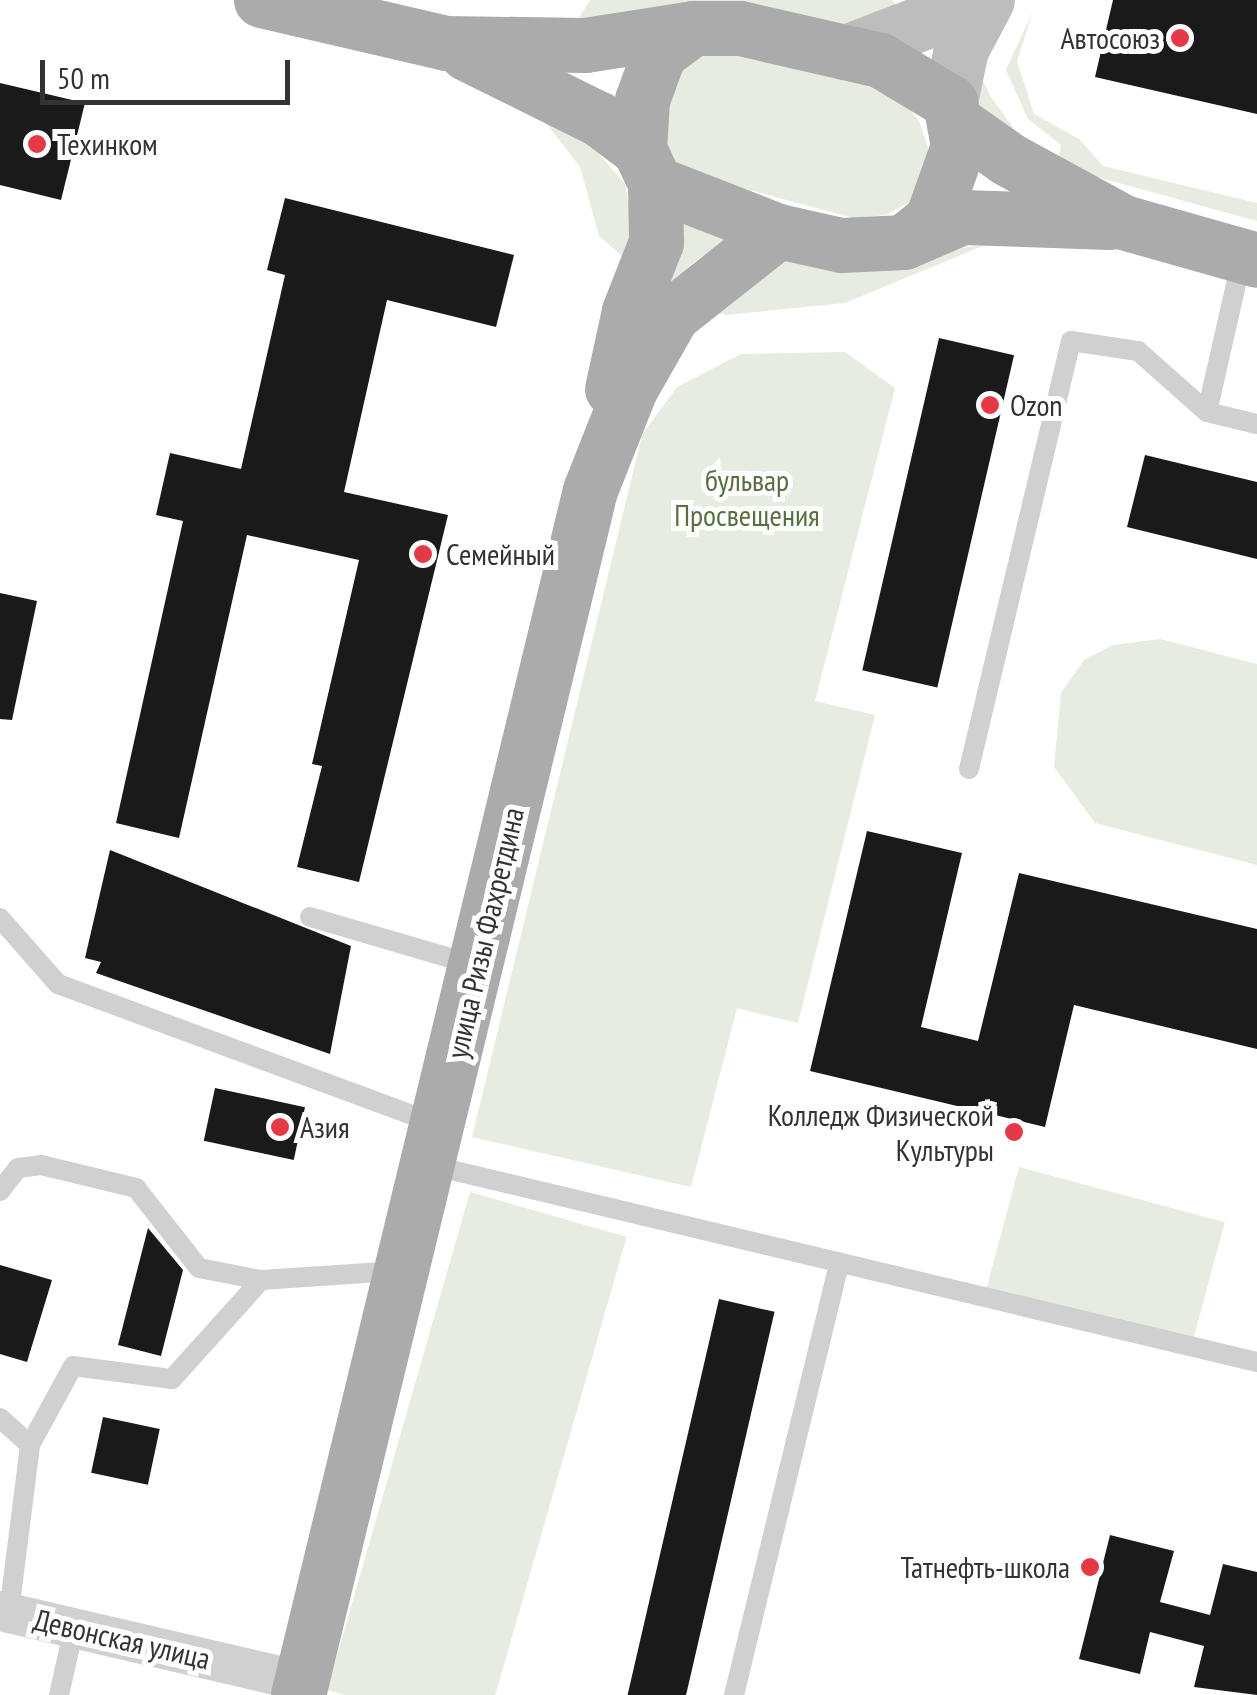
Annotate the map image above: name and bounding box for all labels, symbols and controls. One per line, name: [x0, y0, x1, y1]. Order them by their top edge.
place label: Автосоюз: [1060, 20, 1160, 56]
marker: Автосоюз: [1169, 27, 1191, 49]
scale bar: [45, 40, 295, 102]
text: 50 m: [57, 58, 110, 97]
place label: Техинком: [57, 126, 158, 162]
marker: Техинком: [26, 133, 48, 155]
place label: Ozon: [1010, 387, 1063, 423]
marker: Ozon: [979, 394, 1001, 416]
park label: бульвар Просвещения: [674, 462, 820, 532]
place label: Семейный: [446, 536, 555, 572]
marker: Семейный: [410, 541, 436, 567]
street label: улица Ризы Фахретдина: [439, 804, 531, 1062]
place label: Колледж Физической Культуры: [768, 1097, 994, 1168]
place label: Азия: [300, 1109, 349, 1145]
marker: Азия: [269, 1116, 291, 1138]
marker: Колледж Физической Культуры: [1003, 1121, 1025, 1143]
place label: Татнефть-школа: [900, 1549, 1070, 1585]
marker: Татнефть-школа: [1079, 1556, 1101, 1578]
street label: Девонская улица: [30, 1601, 214, 1677]

